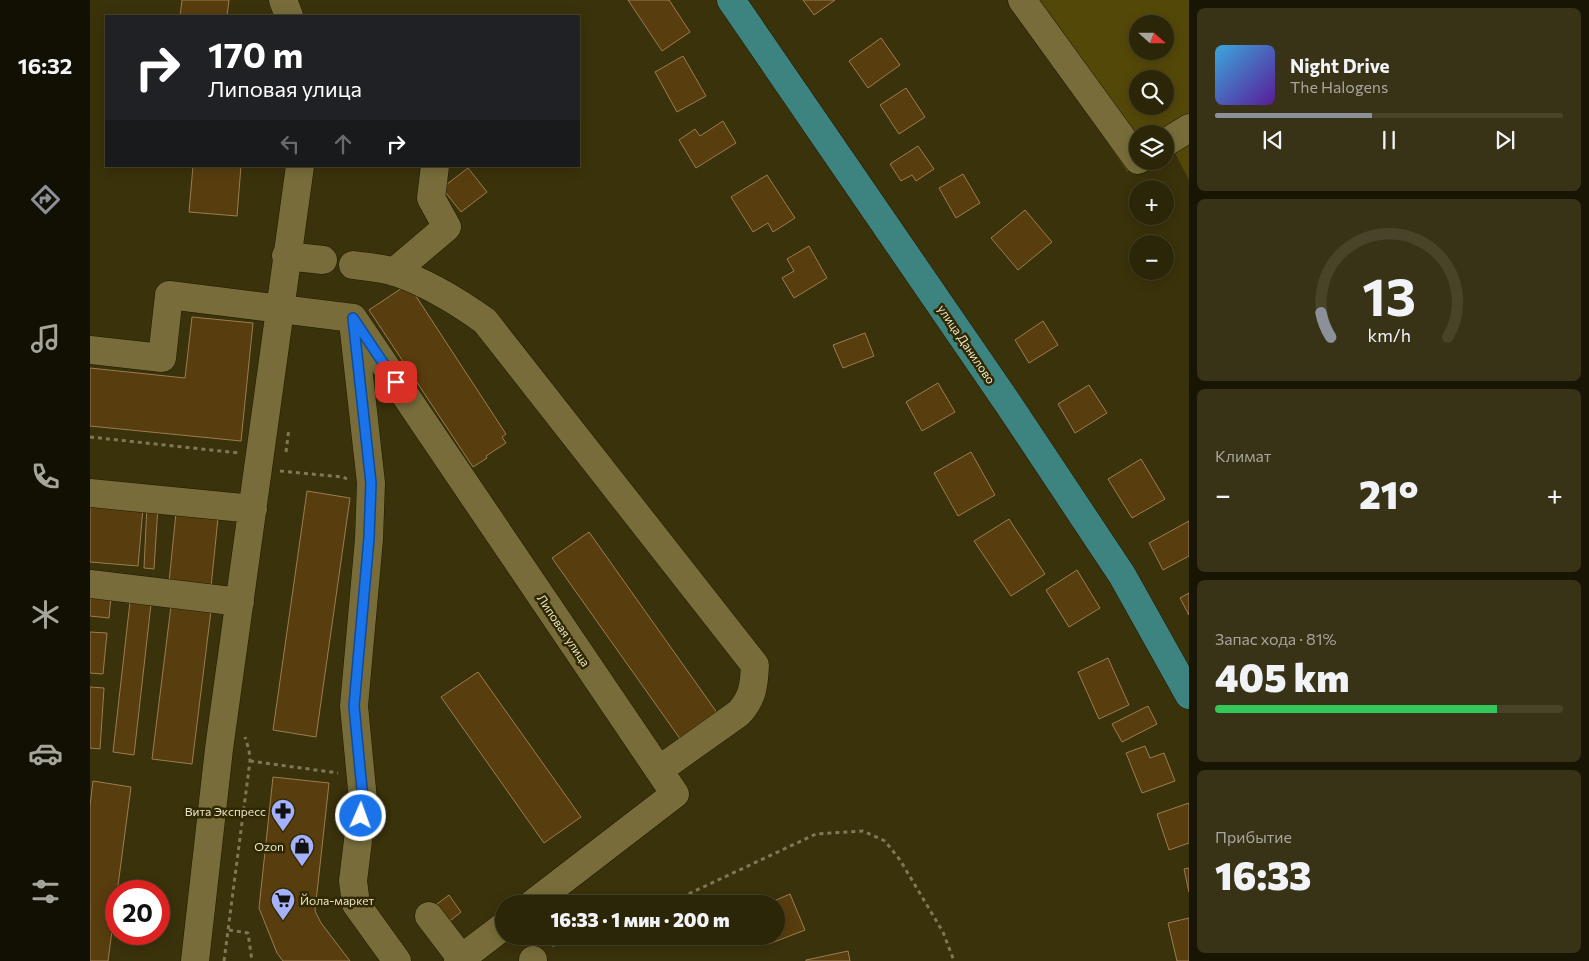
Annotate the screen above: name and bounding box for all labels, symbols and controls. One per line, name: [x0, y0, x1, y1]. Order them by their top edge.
north arrow: [1129, 15, 1174, 60]
map controls: [1129, 15, 1174, 280]
text: 170 m: [208, 32, 303, 75]
icon: right: [125, 35, 190, 100]
text: 16:32: [18, 52, 72, 79]
text: Night Drive: [1290, 54, 1390, 77]
button: search: [1129, 70, 1174, 115]
text: Липовая улица: [208, 75, 362, 102]
text: The Halogens: [1290, 77, 1388, 96]
button: layers: [1129, 125, 1174, 170]
icon: previous: [1259, 126, 1287, 154]
icon: pause: [1375, 126, 1403, 154]
icon: next: [1491, 126, 1519, 154]
icon: left: [276, 130, 304, 158]
icon: ahead: [329, 130, 357, 158]
icon: right: [382, 130, 410, 158]
button: +: [1129, 180, 1174, 225]
icon: directions: [28, 182, 63, 217]
button: −: [1129, 235, 1174, 280]
text: 13: [1362, 263, 1416, 327]
street label: улица Данилово: [935, 302, 999, 386]
icon: music: [28, 321, 63, 356]
text: km/h: [1367, 324, 1411, 346]
pin: [375, 361, 417, 403]
icon: arrive: [382, 368, 410, 396]
text: Климат: [1215, 446, 1271, 465]
icon: phone: [28, 459, 63, 494]
text: 21°: [1359, 470, 1419, 517]
text: −: [1215, 477, 1231, 511]
text: +: [1547, 477, 1563, 511]
street label: Липовая улица: [535, 591, 593, 669]
icon: climate: [28, 597, 63, 632]
text: Запас хода · 81%: [1215, 629, 1337, 648]
text: 405 km: [1215, 653, 1349, 700]
icon: car: [28, 736, 63, 771]
position arrow: [334, 789, 386, 841]
pharmacy icon: Вита Экспресс: [270, 798, 296, 832]
place label: Вита Экспресс: [185, 804, 266, 818]
text: Прибытие: [1215, 827, 1292, 846]
shop icon: Ozon: [289, 833, 315, 867]
place label: Ozon: [254, 839, 284, 853]
text: 16:33: [1215, 851, 1312, 898]
icon: filters: [28, 874, 63, 909]
speed limit sign: 20: [105, 880, 170, 945]
supermarket icon: Йола-маркет: [270, 887, 296, 921]
place label: Йола-маркет: [300, 893, 375, 907]
text: 16:33 · 1 мин · 200 m: [550, 908, 730, 931]

